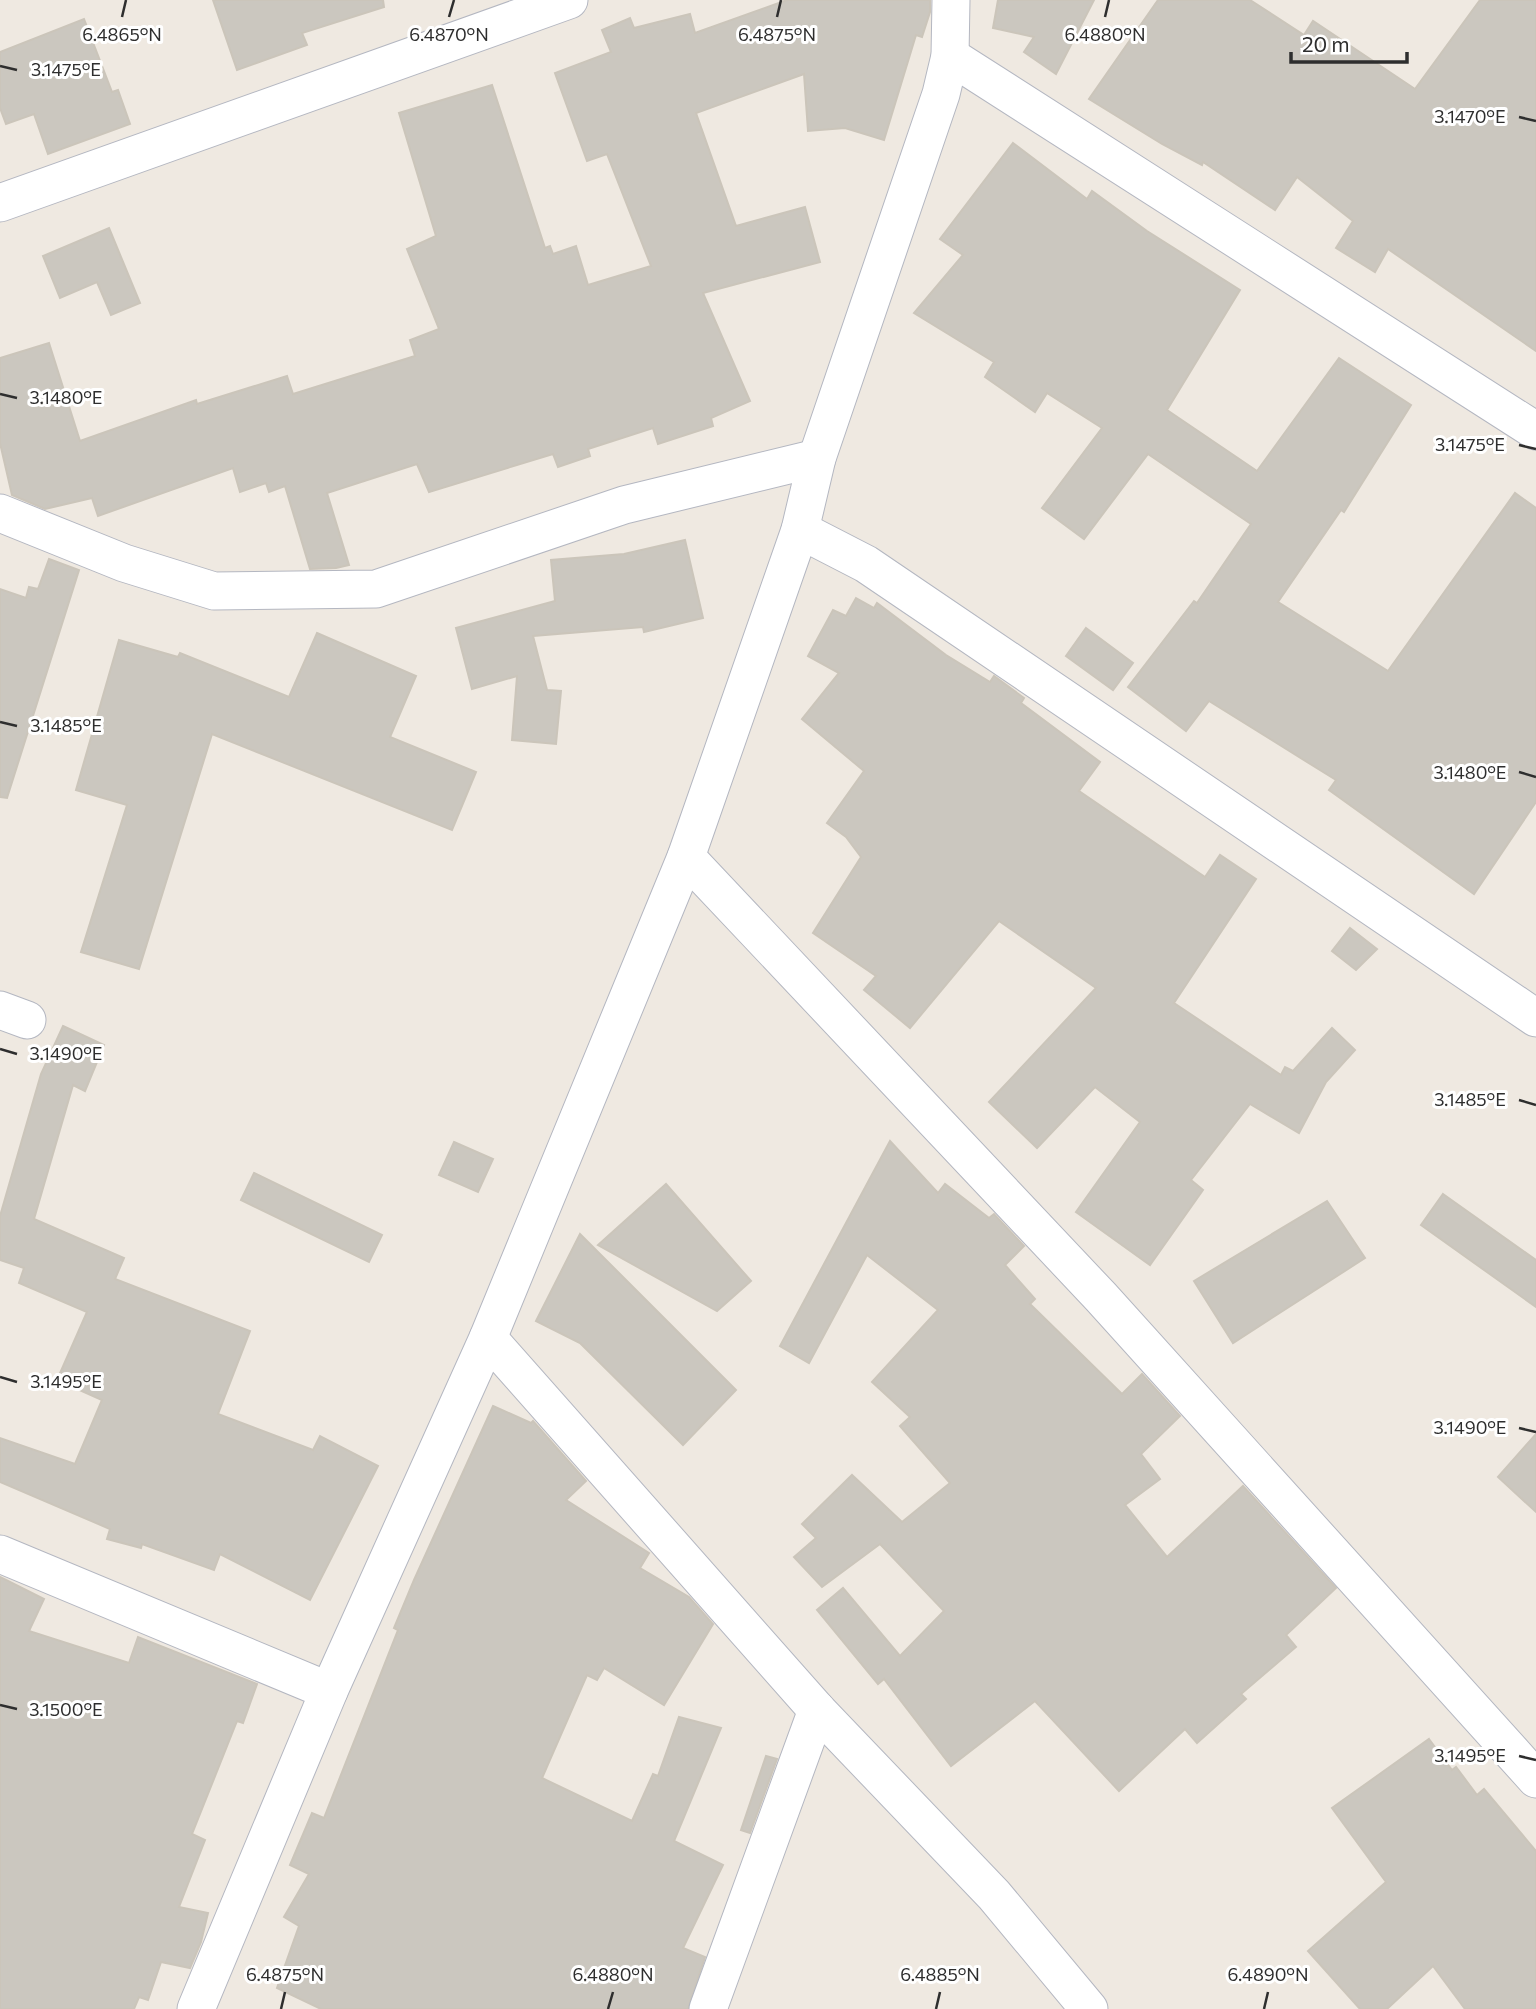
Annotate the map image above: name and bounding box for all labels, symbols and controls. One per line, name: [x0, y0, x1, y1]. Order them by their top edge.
scale bar: [1291, 21, 1406, 65]
text: 6.4865°N: [82, 23, 162, 45]
text: 6.4870°N: [409, 23, 489, 45]
text: 6.4875°N: [738, 23, 816, 45]
text: 6.4880°N: [1064, 23, 1146, 45]
text: 20 m: [1302, 31, 1350, 56]
text: 3.1475°E: [31, 58, 101, 80]
text: 3.1470°E: [1434, 105, 1506, 127]
text: 3.1480°E: [29, 386, 103, 408]
text: 3.1475°E: [1435, 433, 1505, 455]
text: 3.1485°E: [30, 714, 102, 736]
text: 3.1480°E: [1433, 761, 1507, 783]
text: 3.1490°E: [29, 1042, 103, 1064]
text: 3.1485°E: [1434, 1088, 1506, 1110]
text: 3.1495°E: [30, 1370, 102, 1392]
text: 3.1490°E: [1433, 1416, 1507, 1438]
text: 3.1500°E: [29, 1698, 103, 1720]
text: 3.1495°E: [1434, 1744, 1506, 1766]
text: 6.4875°N: [246, 1963, 324, 1985]
text: 6.4880°N: [572, 1963, 654, 1985]
text: 6.4885°N: [900, 1963, 980, 1985]
text: 6.4890°N: [1227, 1963, 1309, 1985]

